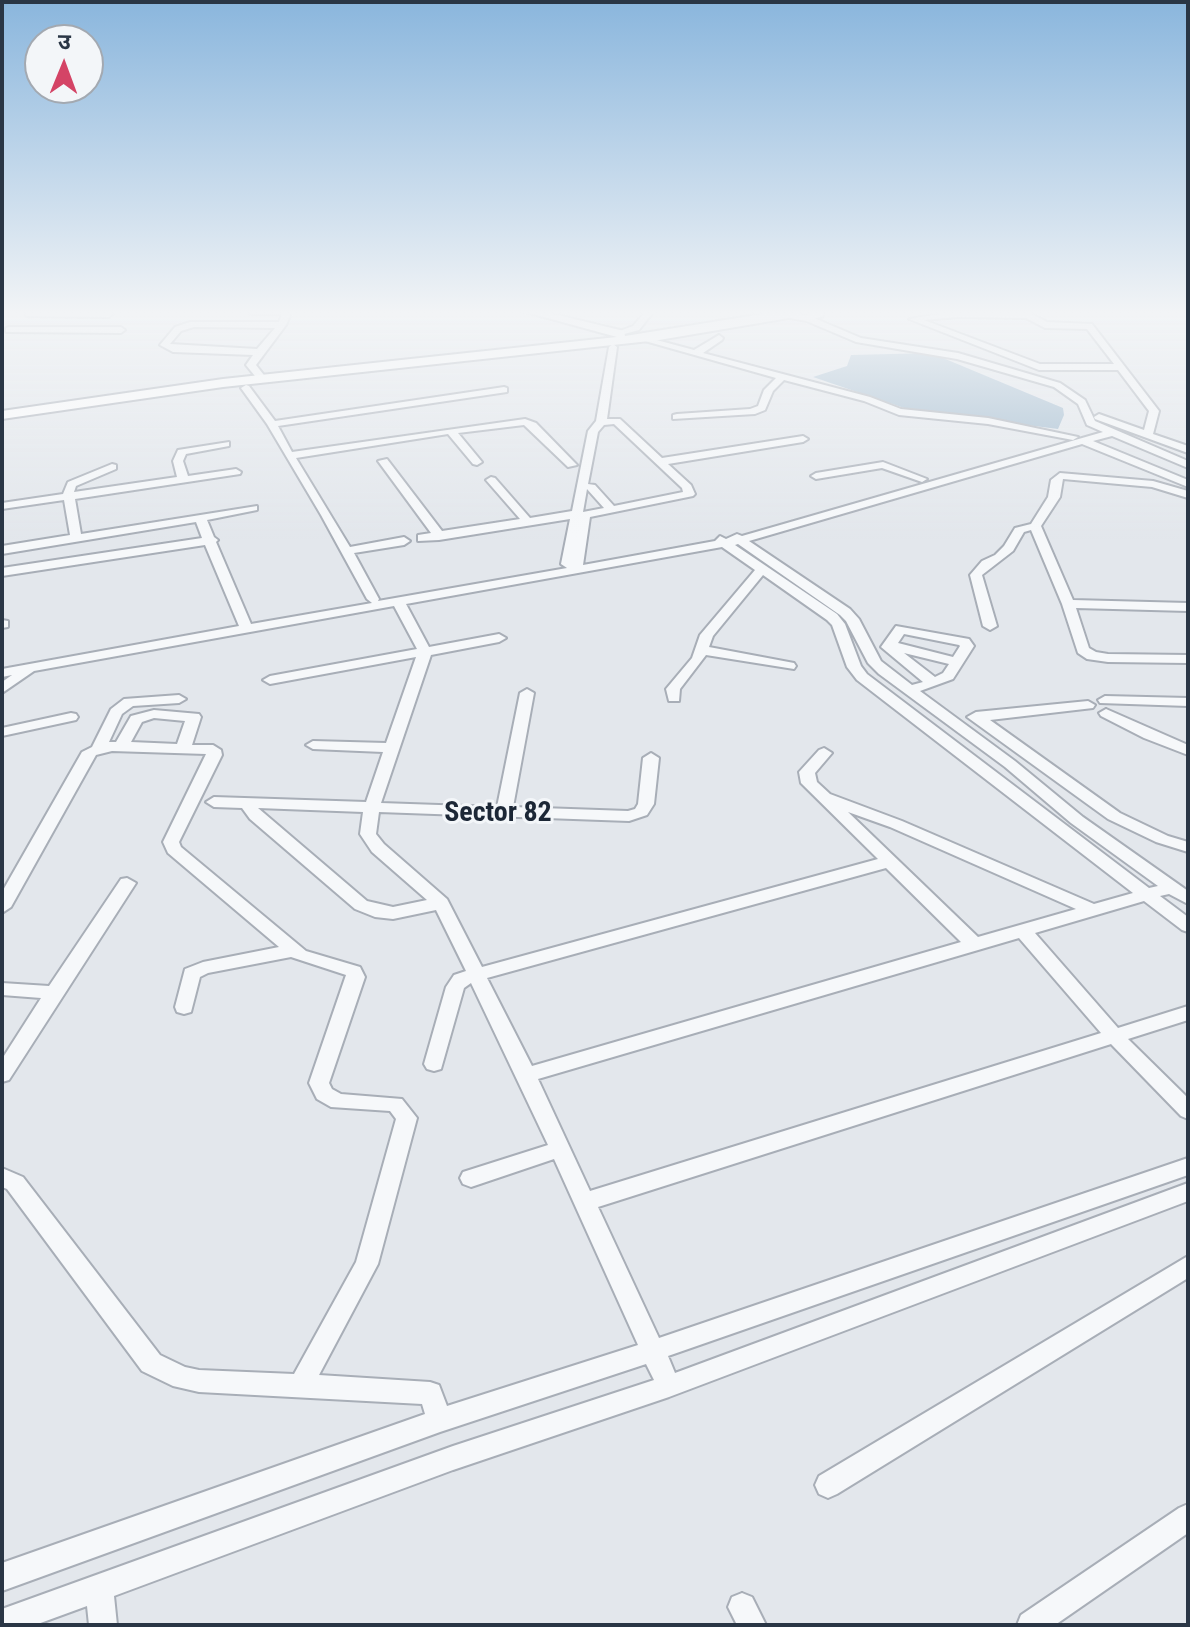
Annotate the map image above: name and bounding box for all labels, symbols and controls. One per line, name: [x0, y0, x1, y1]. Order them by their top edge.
north arrow: [24, 24, 104, 104]
text: उ: [58, 29, 71, 54]
district label: Sector 82: [444, 797, 552, 831]

